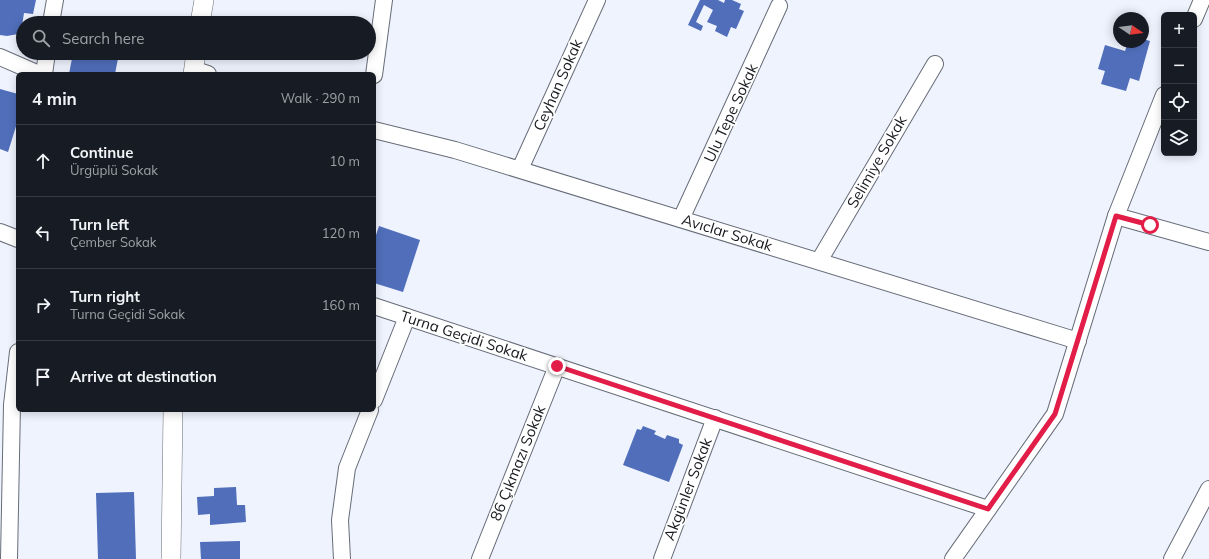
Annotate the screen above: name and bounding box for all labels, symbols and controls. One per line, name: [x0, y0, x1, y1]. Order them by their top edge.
north arrow: [1113, 12, 1149, 48]
map controls: [1161, 12, 1197, 156]
button: +: [1161, 12, 1197, 48]
search box: [16, 16, 376, 60]
icon: search: [30, 27, 52, 49]
text: Search here: [62, 29, 144, 48]
street label: Ceyhan Sokak: [529, 36, 586, 134]
button: −: [1161, 48, 1197, 84]
street label: Ulu Tepe Sokak: [699, 60, 762, 165]
button: locate: [1161, 84, 1197, 120]
text: 4 min: [32, 88, 77, 109]
text: Walk · 290 m: [281, 90, 360, 106]
street label: Selimiye Sokak: [842, 112, 911, 211]
button: layers: [1161, 120, 1197, 156]
text: Continue: [70, 143, 133, 162]
icon: ahead: [32, 150, 54, 172]
text: 10 m: [330, 153, 360, 169]
text: Ürgüplü Sokak: [70, 162, 158, 178]
street label: Avıclar Sokak: [680, 210, 775, 255]
text: Turn left: [70, 215, 129, 234]
route start: [1141, 216, 1159, 234]
icon: left: [32, 222, 54, 244]
text: 120 m: [322, 225, 360, 241]
text: Çember Sokak: [70, 234, 157, 250]
text: Turn right: [70, 287, 140, 306]
icon: right: [32, 294, 54, 316]
text: 160 m: [322, 297, 360, 313]
text: Turna Geçidi Sokak: [70, 306, 185, 322]
street label: Turna Geçidi Sokak: [398, 306, 530, 365]
route end: [548, 357, 566, 375]
icon: arrive: [32, 366, 54, 388]
text: Arrive at destination: [70, 367, 217, 386]
street label: 86 Çıkmazı Sokak: [486, 402, 550, 523]
street label: Akgünler Sokak: [659, 435, 716, 543]

